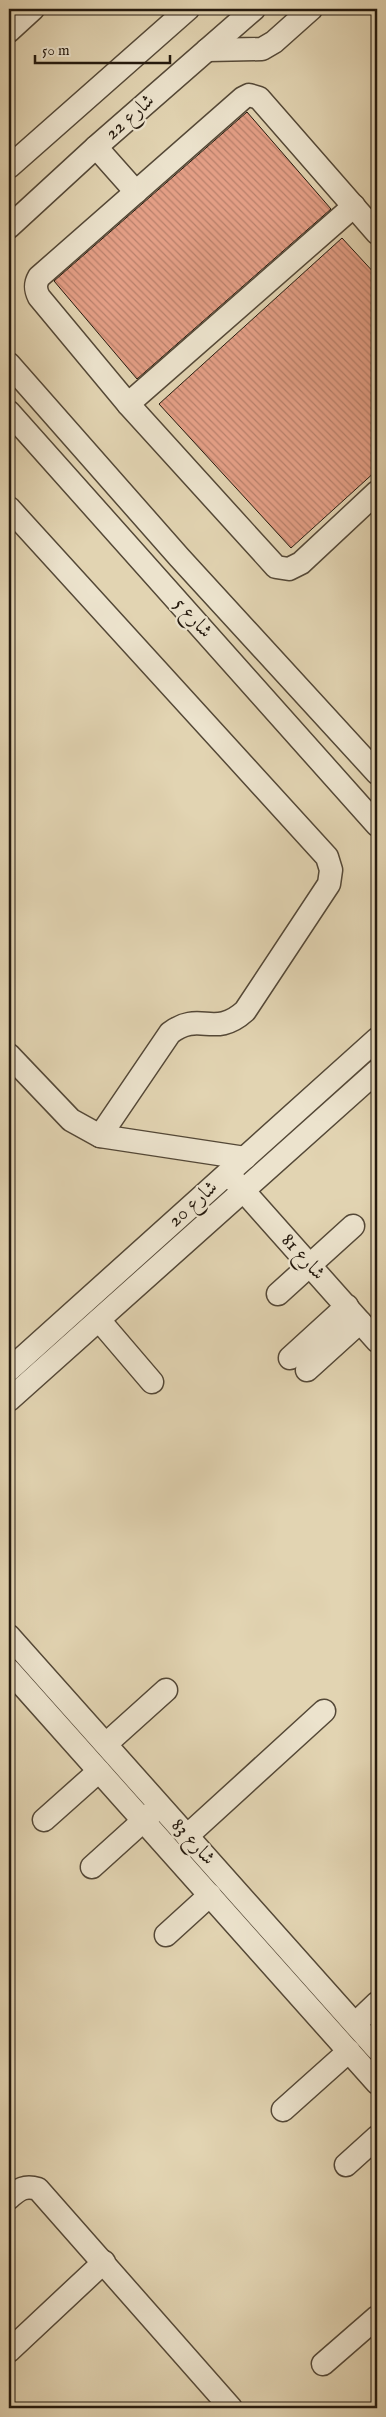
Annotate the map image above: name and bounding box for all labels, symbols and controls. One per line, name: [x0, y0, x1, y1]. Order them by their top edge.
scale bar: [35, 32, 170, 64]
text: 50 m: [42, 41, 70, 60]
street label: شارع 22: [100, 89, 163, 148]
street label: شارع 5: [165, 592, 218, 646]
street label: شارع 20: [163, 1175, 226, 1236]
street label: شارع 81: [273, 1228, 330, 1288]
street label: شارع 83: [163, 1813, 220, 1873]

